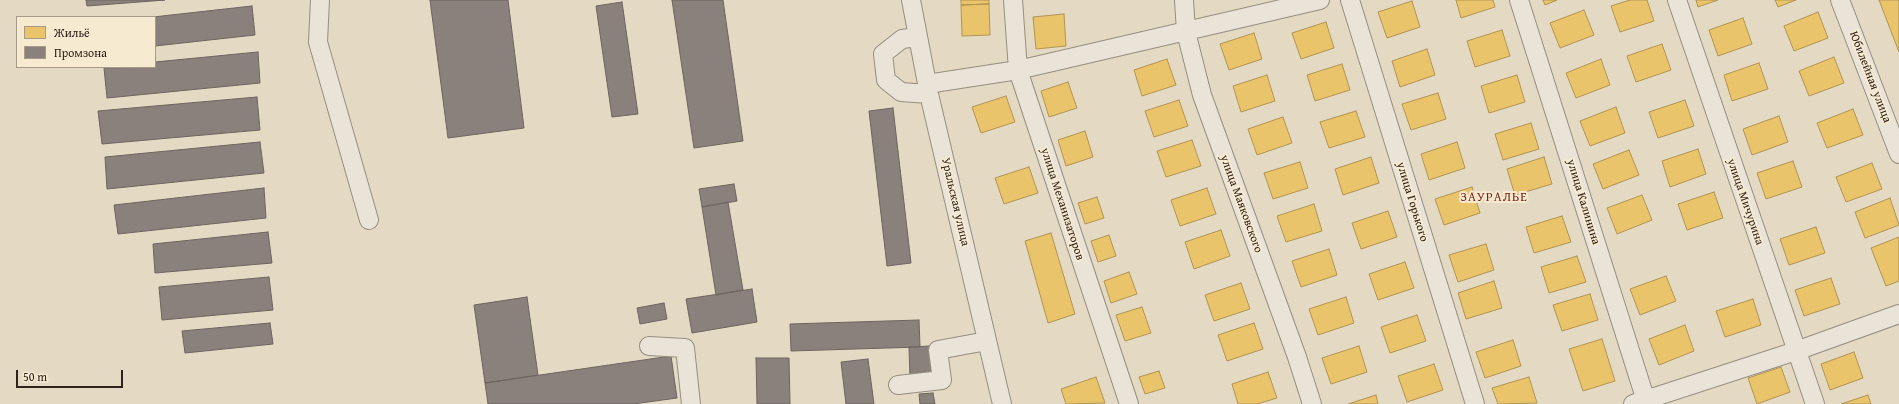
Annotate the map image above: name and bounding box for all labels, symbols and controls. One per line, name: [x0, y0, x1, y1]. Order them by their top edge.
legend: [16, 16, 156, 68]
text: Жильё: [54, 24, 90, 41]
street label: Юбилейная улица: [1846, 29, 1894, 125]
text: Промзона: [54, 44, 107, 61]
street label: улица Механизаторов: [1037, 146, 1087, 262]
street label: улица Маяковского: [1217, 153, 1265, 255]
street label: Уральская улица: [938, 156, 972, 248]
street label: улица Мичурина: [1723, 157, 1767, 247]
street label: улица Калинина: [1563, 158, 1603, 246]
street label: улица Горького: [1393, 160, 1431, 244]
district label: ЗАУРАЛЬЕ: [1460, 190, 1528, 206]
scale bar: [18, 362, 125, 388]
text: 50 m: [23, 368, 47, 385]

